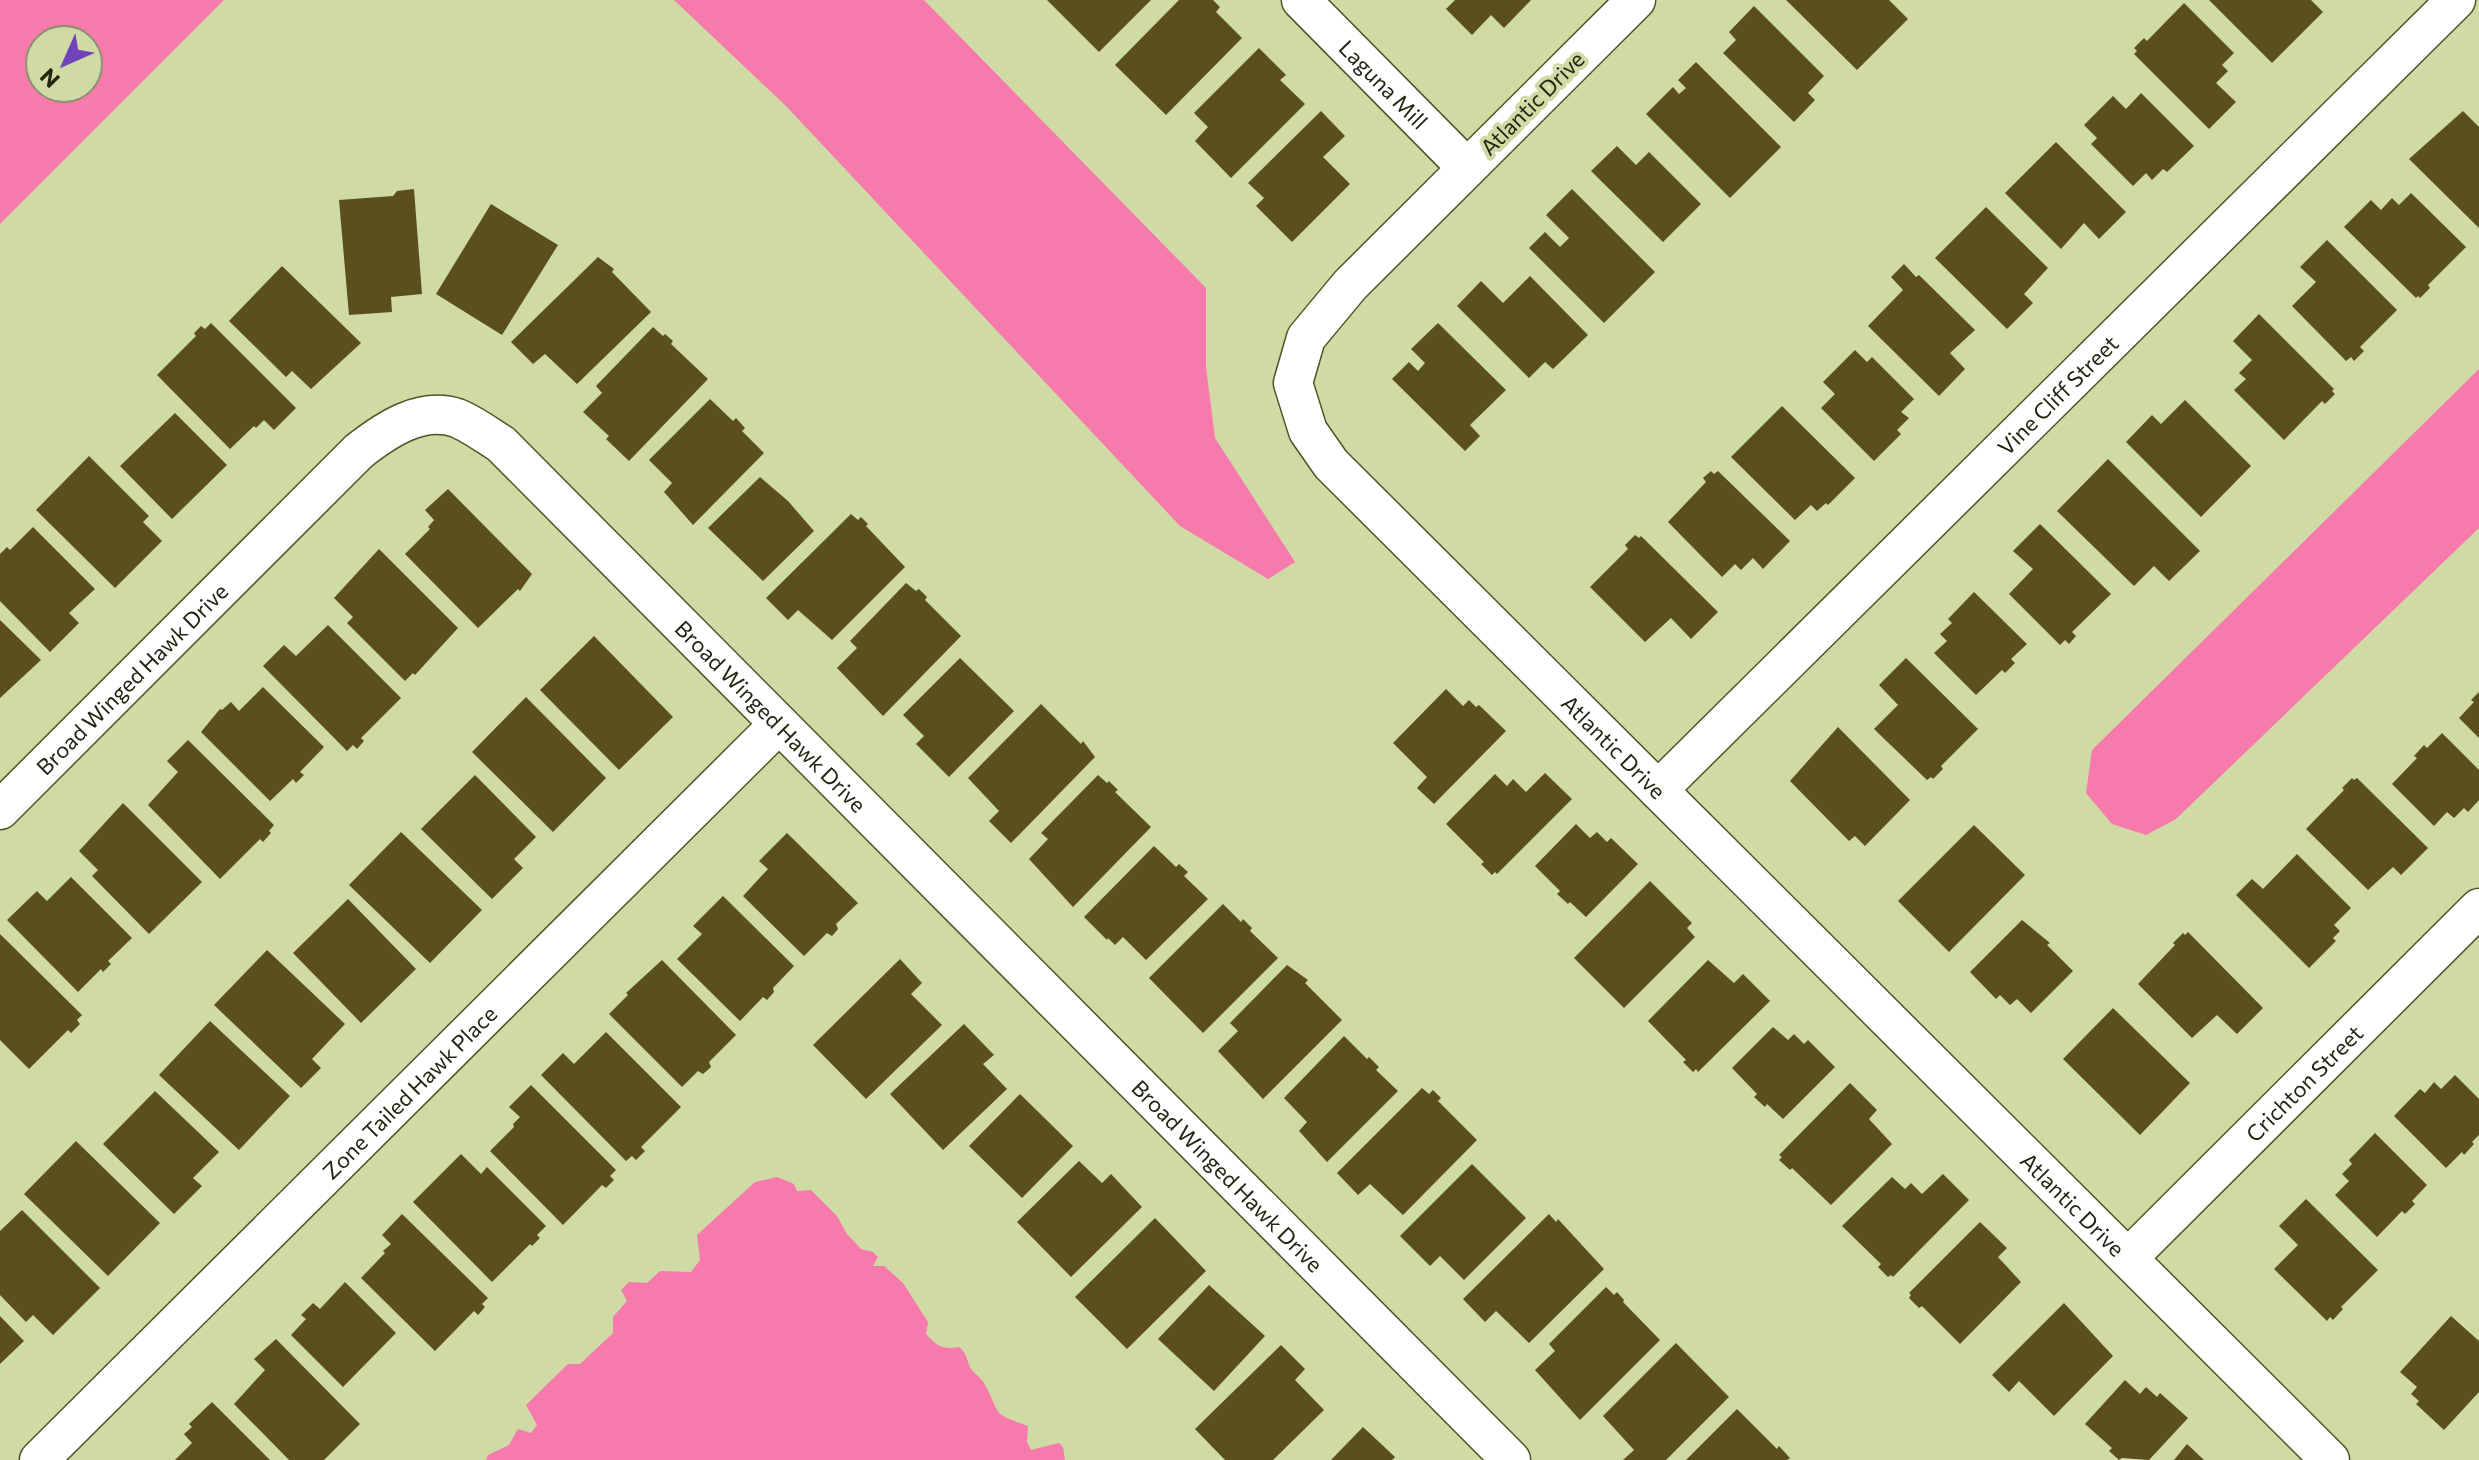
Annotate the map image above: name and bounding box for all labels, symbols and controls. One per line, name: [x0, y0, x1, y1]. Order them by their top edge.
north arrow: [24, 24, 104, 104]
street label: Laguna Mill: [1334, 34, 1434, 134]
street label: Atlantic Drive: [1474, 45, 1590, 161]
text: N: [34, 63, 65, 94]
street label: Vine Cliff Street: [1991, 329, 2123, 460]
street label: Broad Winged Hawk Drive: [30, 577, 233, 780]
street label: Broad Winged Hawk Drive: [670, 614, 872, 818]
street label: Atlantic Drive: [1557, 689, 1672, 804]
street label: Zone Tailed Hawk Place: [316, 1000, 502, 1184]
street label: Crichton Street: [2240, 1019, 2368, 1147]
street label: Broad Winged Hawk Drive: [1127, 1074, 1329, 1277]
street label: Atlantic Drive: [2015, 1146, 2131, 1262]

